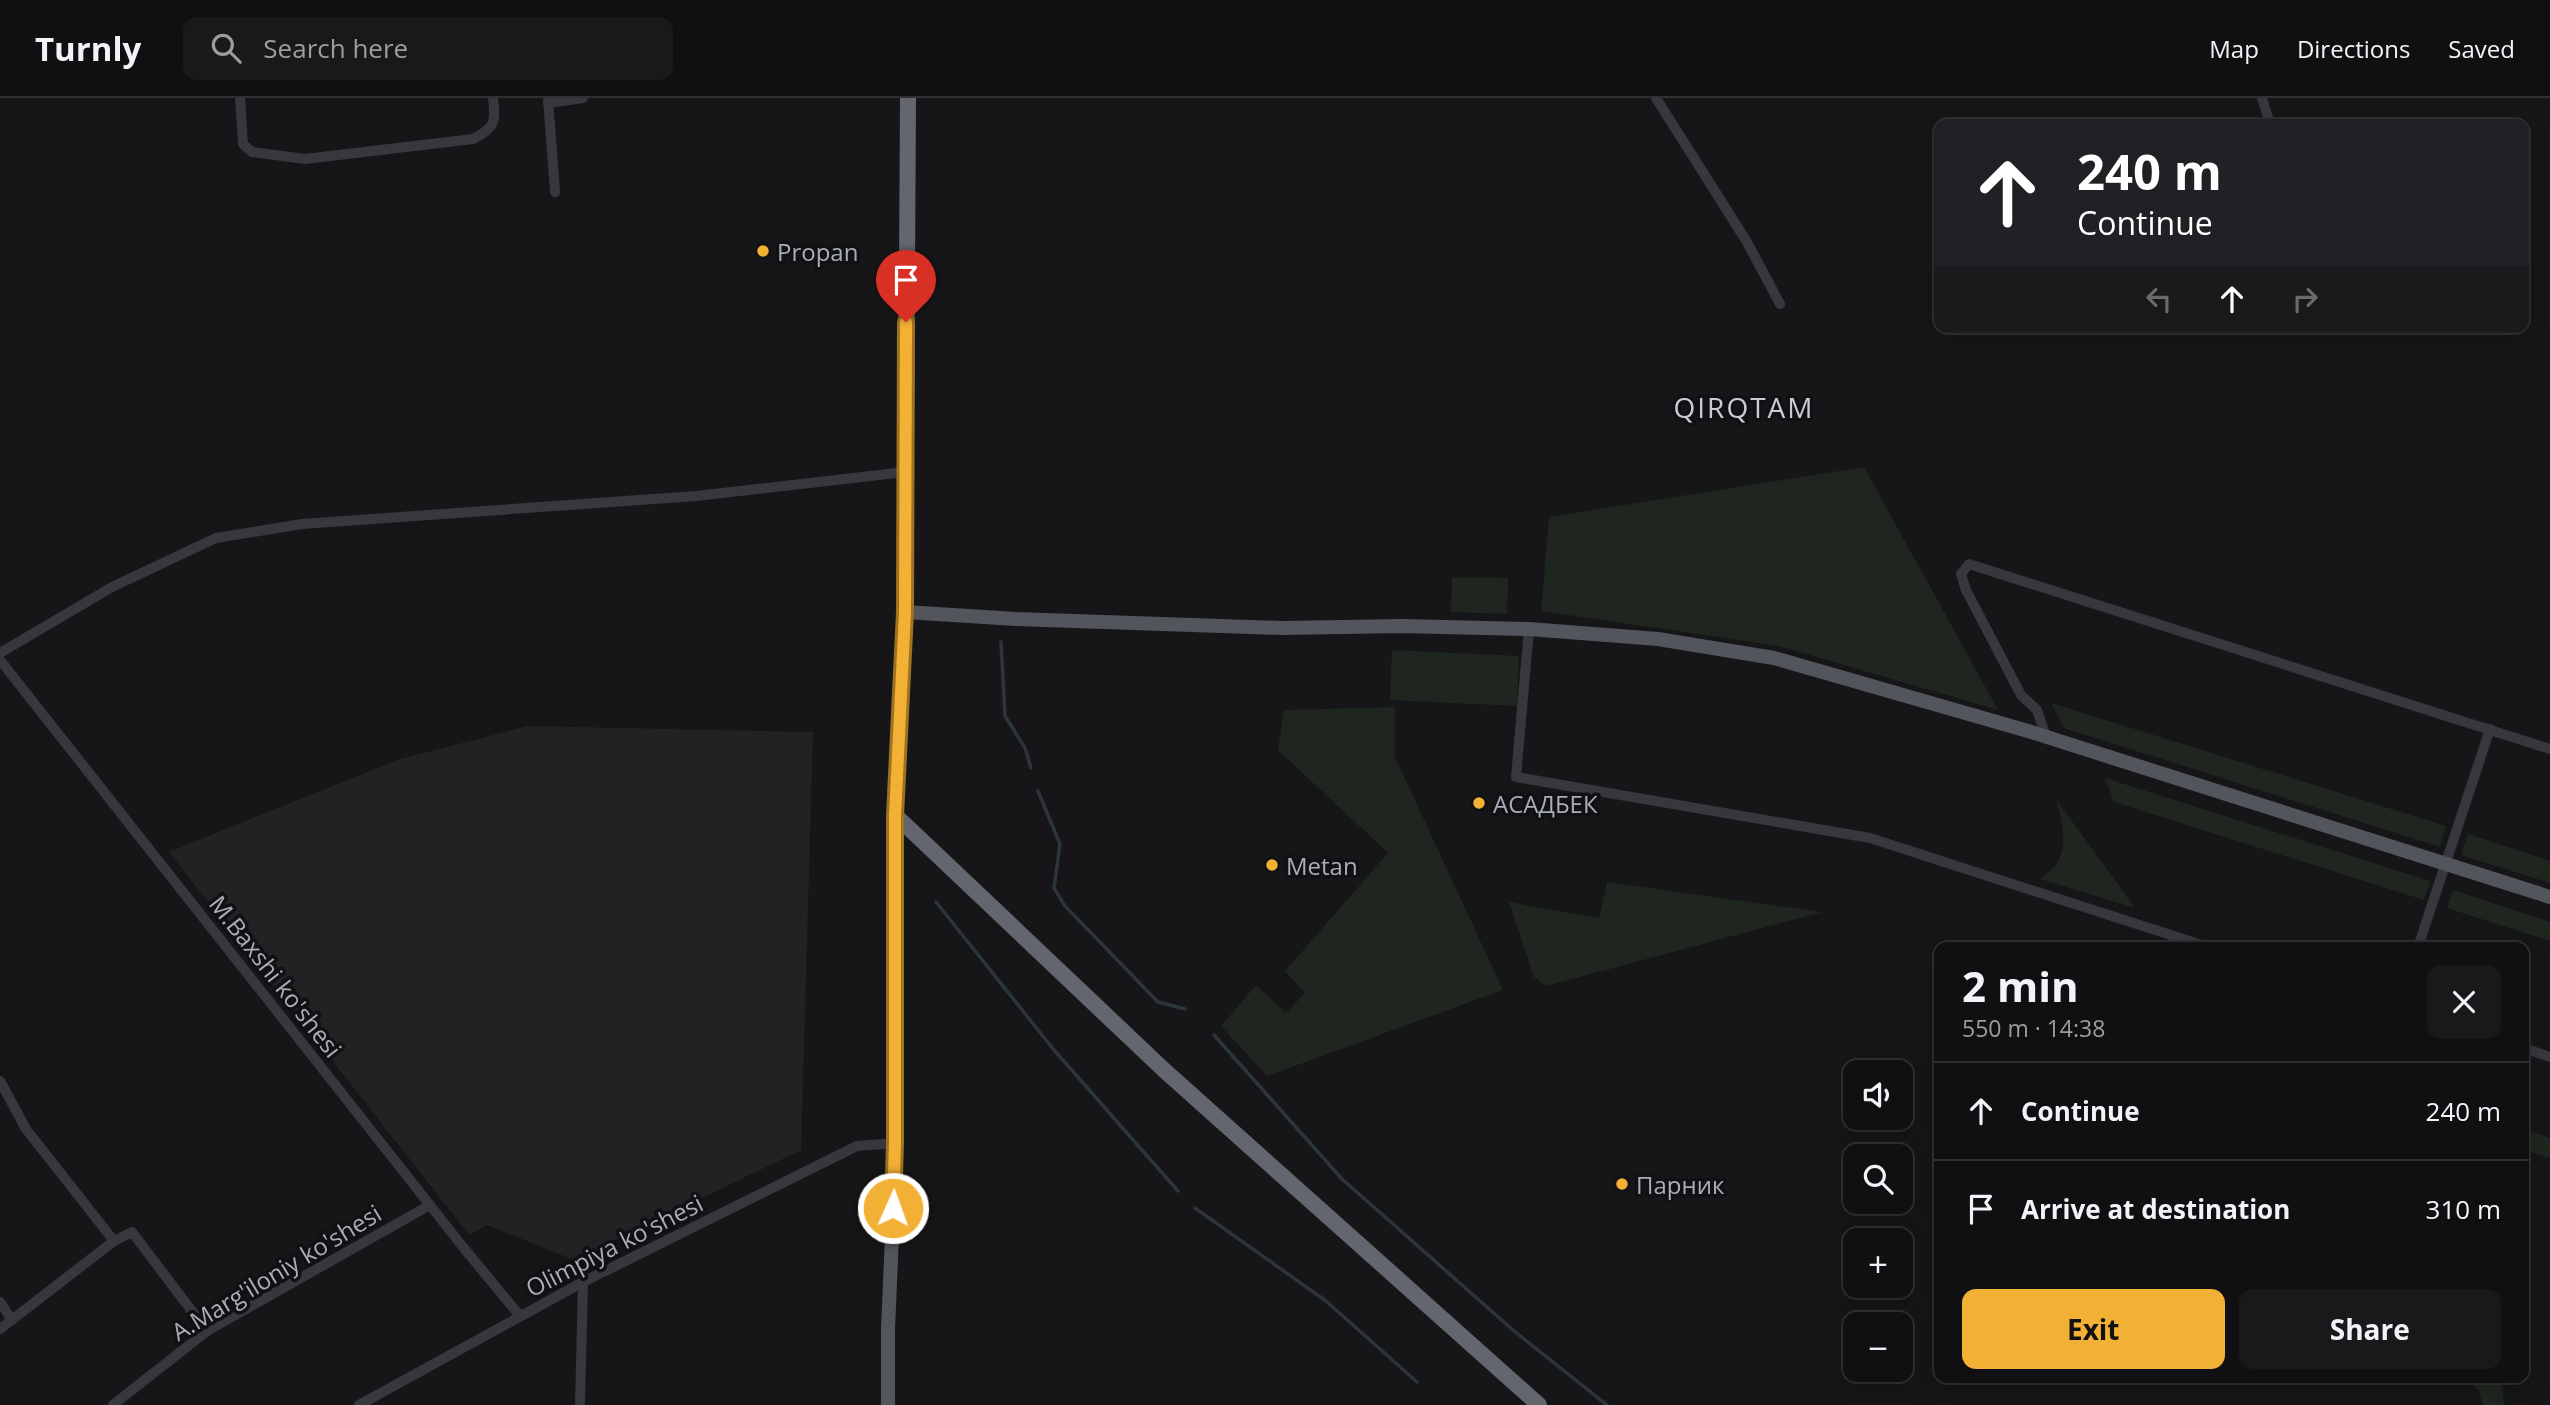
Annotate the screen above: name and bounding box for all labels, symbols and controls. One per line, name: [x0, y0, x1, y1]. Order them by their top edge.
search box: [183, 17, 673, 80]
text: Turnly: [35, 26, 141, 71]
icon: search: [207, 29, 245, 67]
text: Search here: [263, 30, 408, 66]
text: Map: [2209, 32, 2259, 65]
text: Directions: [2297, 32, 2410, 65]
text: Saved: [2448, 32, 2515, 65]
text: 240 m: [2077, 138, 2222, 204]
icon: ahead: [1962, 147, 2053, 238]
text: Continue: [2077, 201, 2213, 244]
place label: Propan: [777, 235, 858, 268]
marker: Propan: [755, 243, 771, 259]
pin: [876, 250, 936, 322]
icon: arrive: [887, 261, 925, 299]
icon: left: [2140, 280, 2178, 318]
icon: ahead: [2213, 280, 2251, 318]
icon: right: [2286, 280, 2324, 318]
district label: QIRQTAM: [1674, 388, 1814, 426]
place label: АСАДБЕК: [1493, 787, 1598, 820]
marker: АСАДБЕК: [1471, 795, 1487, 811]
place label: Metan: [1286, 849, 1358, 882]
marker: Metan: [1264, 857, 1280, 873]
street label: M.Baxshi ko'shesi: [202, 888, 350, 1064]
text: 2 min: [1962, 957, 2079, 1014]
button: close: [2427, 965, 2501, 1039]
text: 550 m · 14:38: [1962, 1012, 2105, 1044]
map controls: [1843, 1060, 1913, 1382]
button: sound: [1843, 1060, 1913, 1130]
icon: ahead: [1962, 1092, 2000, 1130]
text: Continue: [2021, 1093, 2140, 1129]
text: 240 m: [2426, 1093, 2501, 1129]
button: search: [1843, 1144, 1913, 1214]
place label: Парник: [1636, 1168, 1725, 1201]
position arrow: [856, 1171, 930, 1245]
marker: Парник: [1614, 1176, 1630, 1192]
street label: Olimpiya ko'shesi: [520, 1186, 708, 1304]
icon: arrive: [1962, 1190, 2000, 1228]
text: Arrive at destination: [2021, 1191, 2290, 1227]
text: 310 m: [2426, 1191, 2501, 1227]
street label: A.Marg'iloniy ko'shesi: [165, 1196, 387, 1348]
button: +: [1843, 1228, 1913, 1298]
button: Exit: [1962, 1289, 2225, 1369]
button: Share: [2239, 1289, 2501, 1369]
button: −: [1843, 1312, 1913, 1382]

